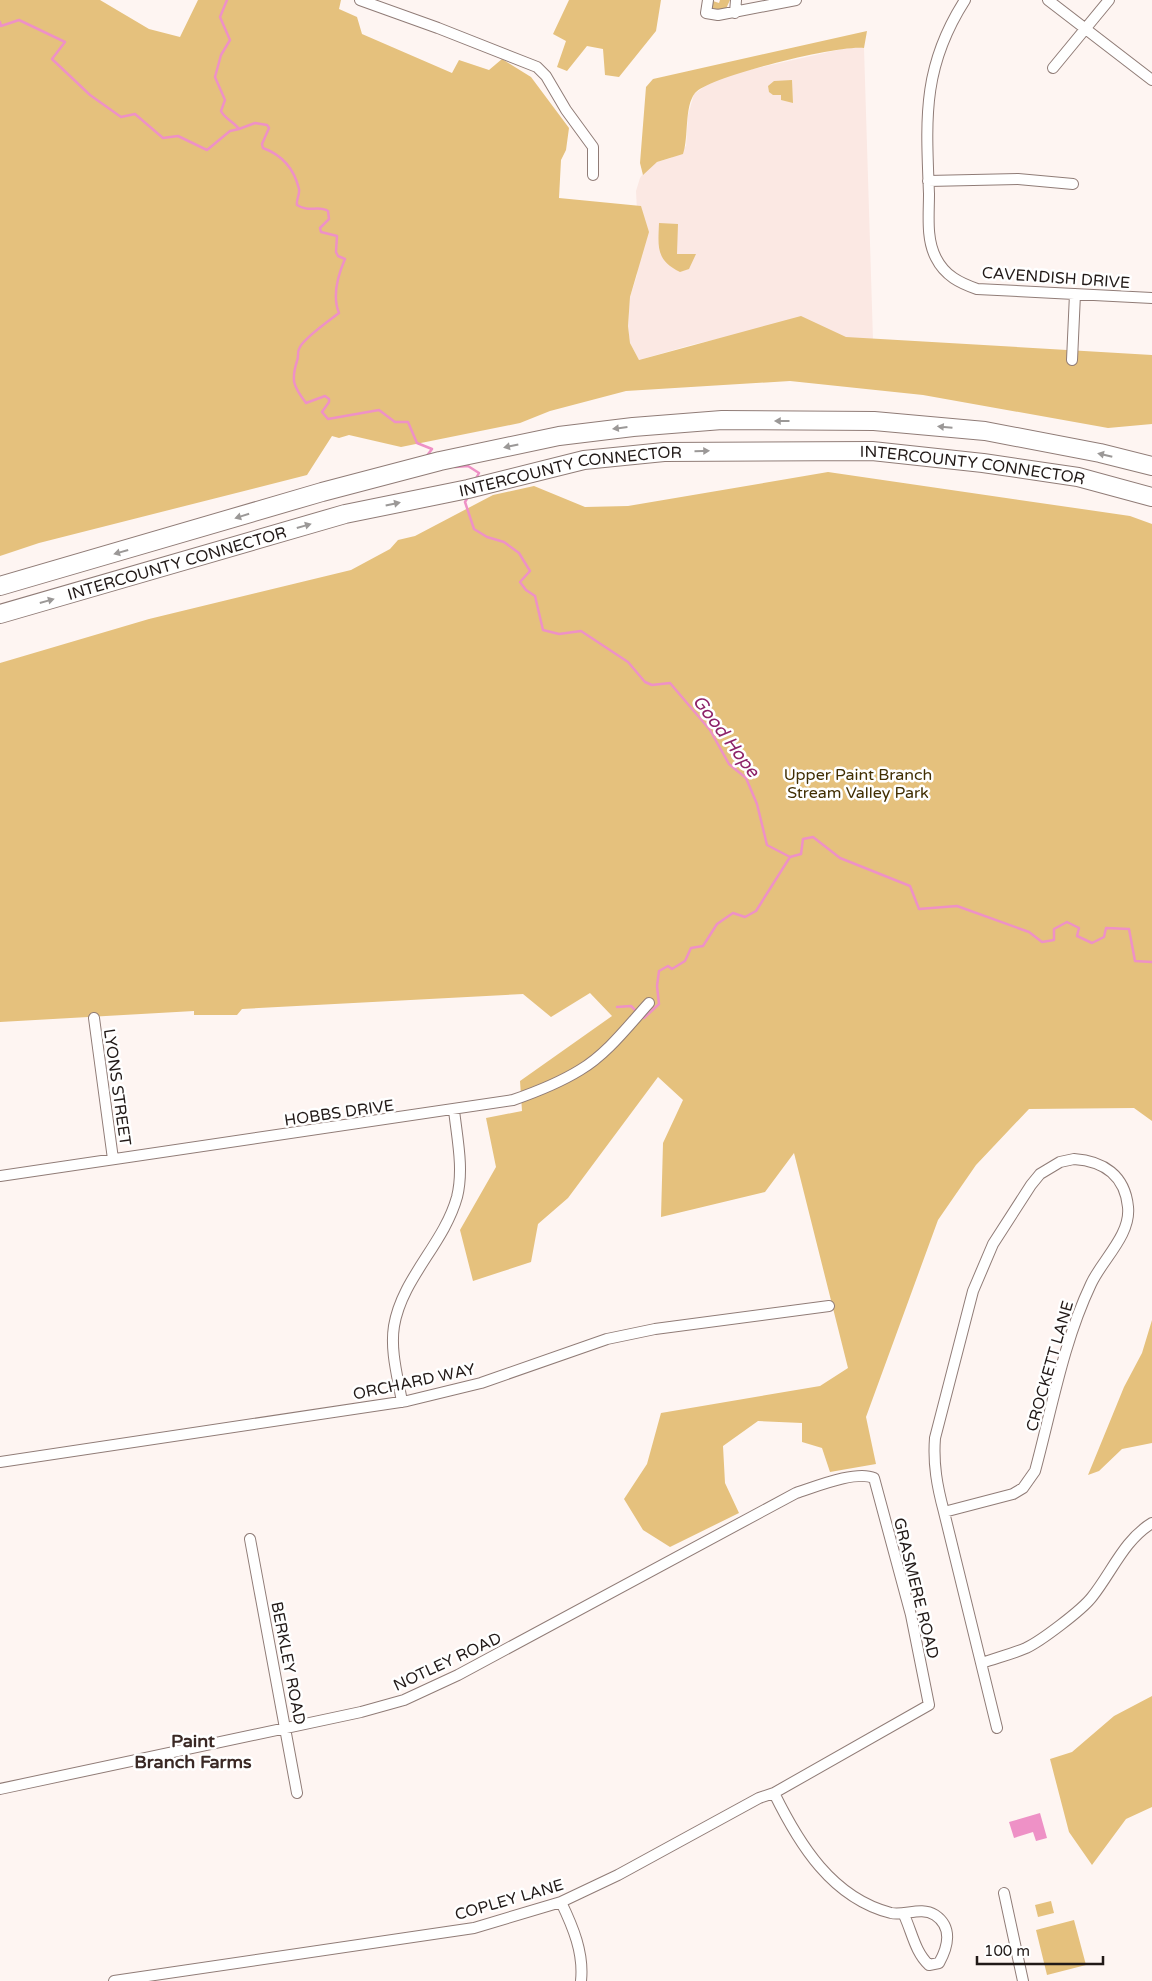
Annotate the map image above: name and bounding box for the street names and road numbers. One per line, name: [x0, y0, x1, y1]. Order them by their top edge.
street label: CAVENDISH DRIVE: [981, 263, 1131, 293]
street label: INTERCOUNTY CONNECTOR: [457, 442, 682, 502]
street label: INTERCOUNTY CONNECTOR: [860, 442, 1087, 489]
street label: INTERCOUNTY CONNECTOR: [65, 523, 289, 605]
street label: LYONS STREET: [99, 1027, 135, 1147]
street label: HOBBS DRIVE: [283, 1095, 395, 1131]
street label: CROCKETT LANE: [1022, 1299, 1078, 1434]
street label: ORCHARD WAY: [351, 1359, 477, 1405]
street label: GRASMERE ROAD: [889, 1516, 943, 1661]
street label: BERKLEY ROAD: [266, 1600, 310, 1727]
street label: NOTLEY ROAD: [390, 1628, 505, 1696]
street label: COPLEY LANE: [453, 1875, 566, 1925]

